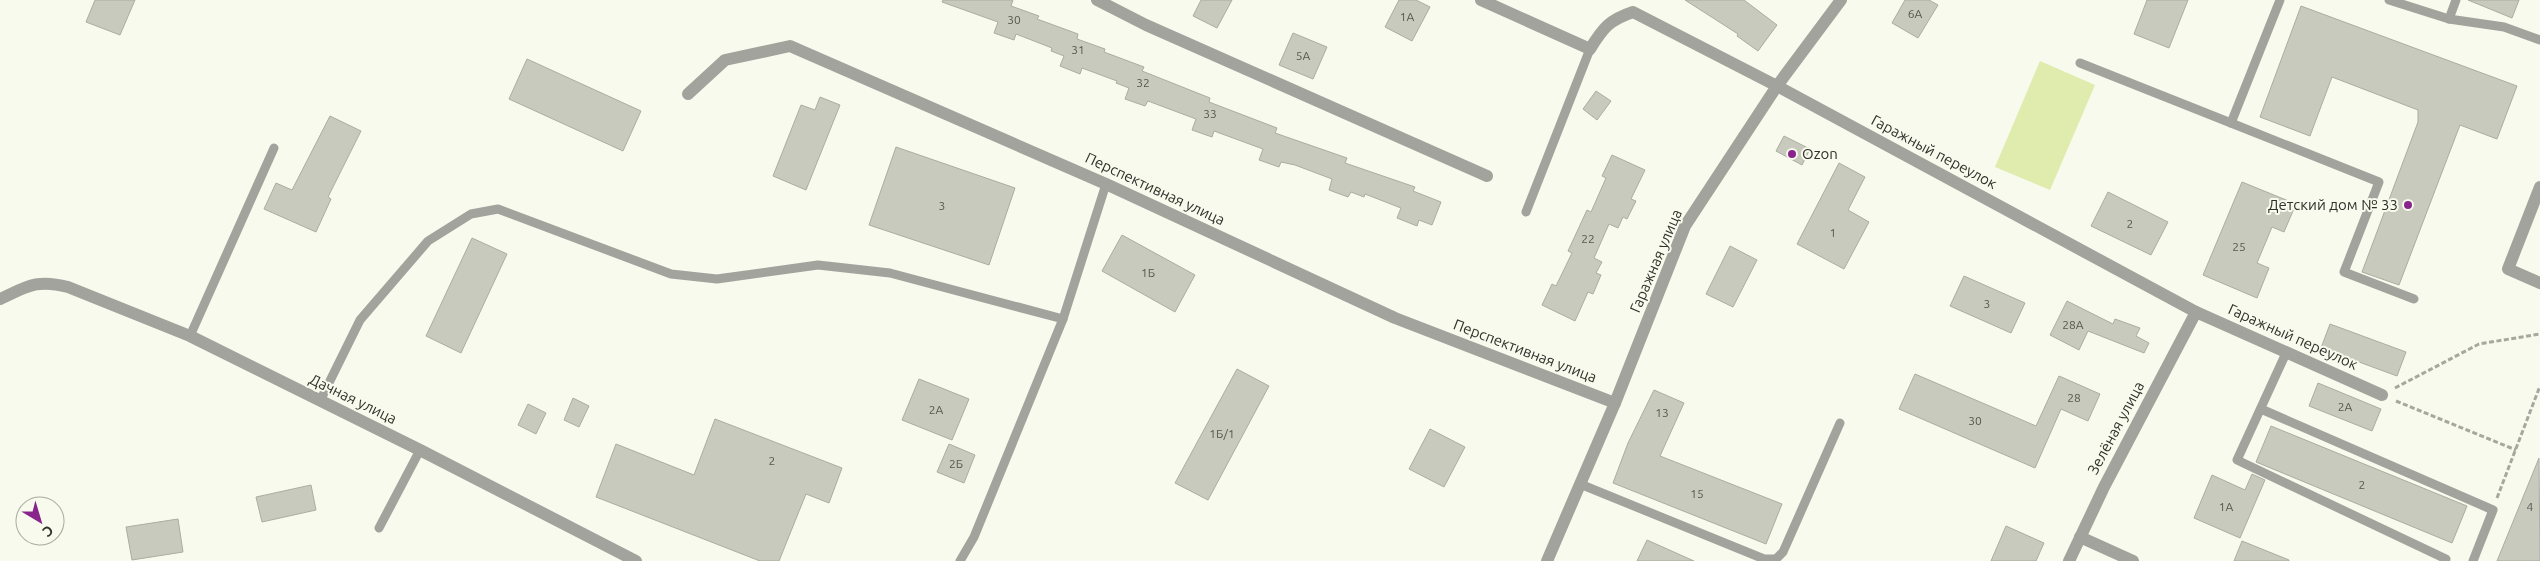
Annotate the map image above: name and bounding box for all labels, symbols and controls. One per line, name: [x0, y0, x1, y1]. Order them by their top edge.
house number: 6А: [1908, 7, 1922, 20]
house number: 1А: [1400, 10, 1414, 23]
house number: 30: [1007, 13, 1021, 26]
house number: 31: [1071, 43, 1085, 56]
house number: 5А: [1296, 49, 1310, 62]
house number: 32: [1136, 76, 1150, 89]
house number: 33: [1203, 107, 1217, 120]
street label: Гаражный переулок: [1868, 111, 2000, 192]
place label: Ozon: [1802, 145, 1838, 162]
marker: Ozon: [1786, 148, 1798, 160]
street label: Перспективная улица: [1083, 149, 1228, 228]
place label: Детский дом № 33: [2268, 196, 2398, 213]
house number: 3: [939, 199, 945, 212]
marker: Детский дом № 33: [2402, 199, 2414, 211]
street label: Гаражная улица: [1626, 207, 1685, 315]
house number: 2: [2127, 217, 2133, 230]
house number: 1: [1830, 226, 1836, 239]
house number: 22: [1581, 232, 1595, 245]
house number: 25: [2232, 240, 2246, 253]
house number: 1Б: [1141, 266, 1155, 279]
house number: 3: [1984, 297, 1990, 310]
street label: Гаражный переулок: [2226, 300, 2361, 373]
street label: Перспективная улица: [1451, 315, 1599, 386]
house number: 28А: [2062, 318, 2084, 331]
street label: Дачная улица: [307, 370, 400, 427]
street label: Зелёная улица: [2084, 378, 2147, 477]
house number: 28: [2067, 391, 2081, 404]
house number: 2А: [2338, 400, 2352, 413]
house number: 2А: [929, 403, 943, 416]
house number: 13: [1655, 406, 1669, 419]
house number: 30: [1968, 414, 1982, 427]
house number: 1Б/1: [1209, 427, 1235, 440]
house number: 2: [769, 454, 775, 467]
house number: 2Б: [949, 457, 963, 470]
house number: 2: [2359, 478, 2365, 491]
house number: 15: [1690, 487, 1704, 500]
north arrow: [15, 496, 65, 546]
house number: 1А: [2219, 500, 2233, 513]
house number: 4: [2527, 500, 2534, 513]
text: С: [40, 522, 56, 540]

